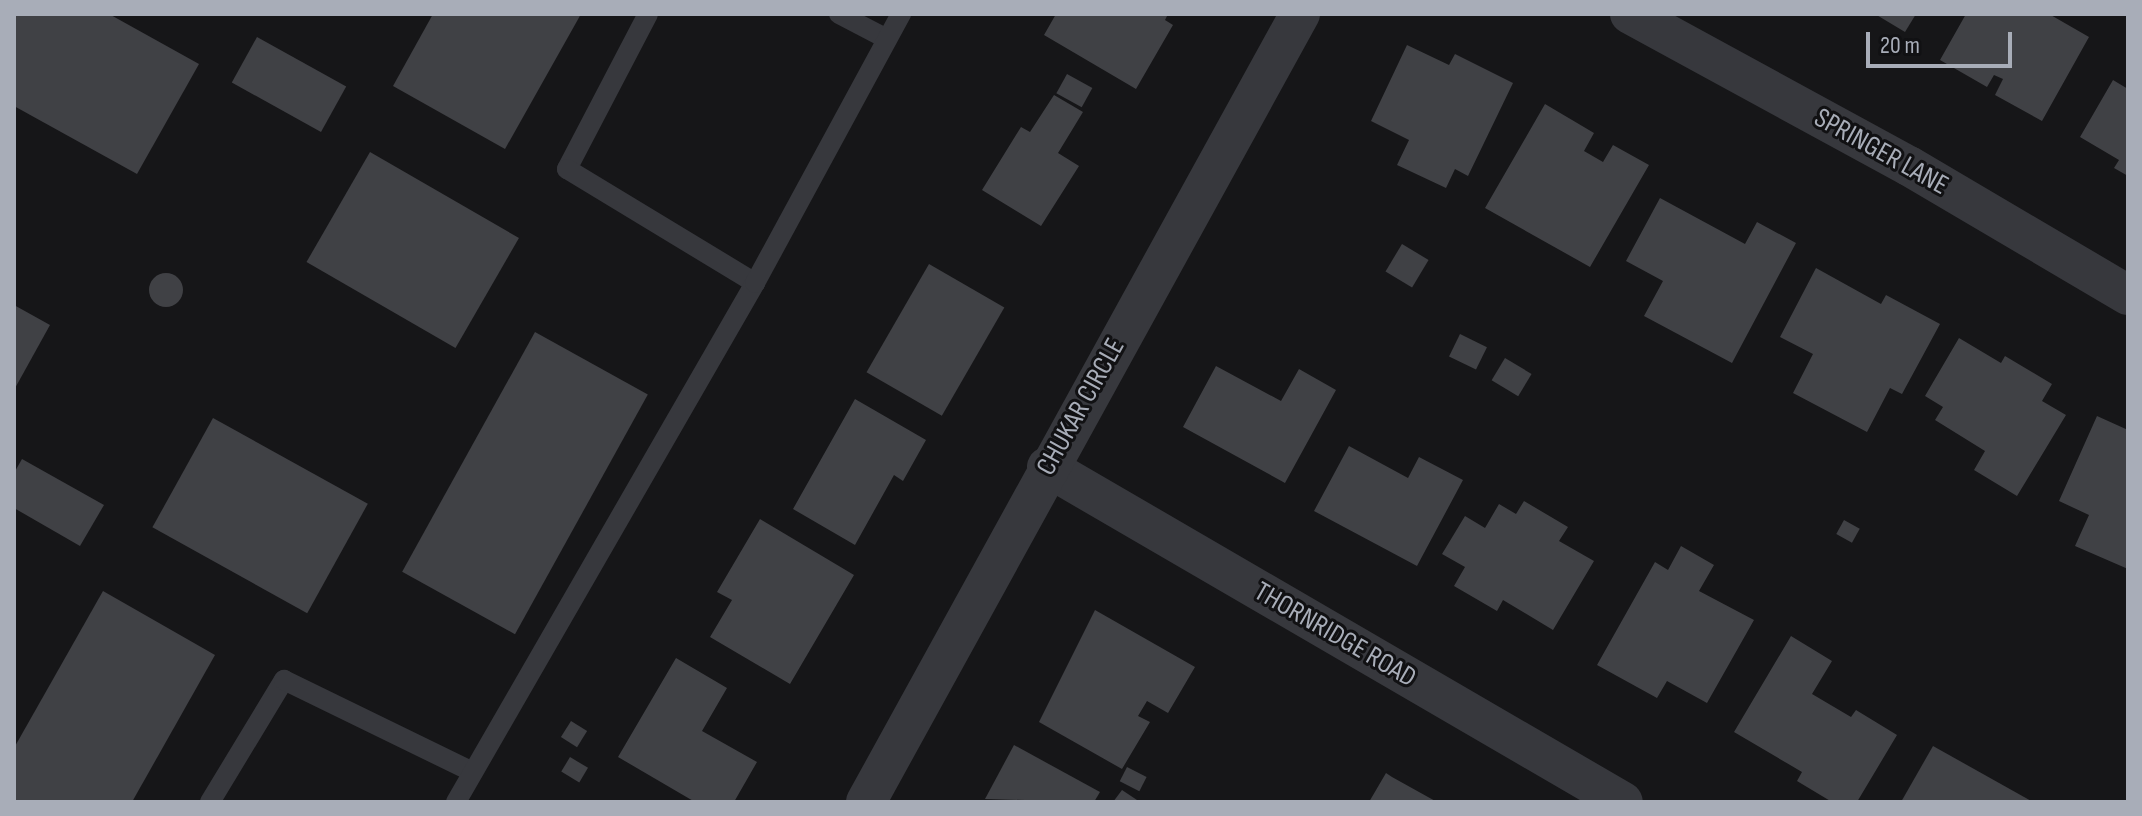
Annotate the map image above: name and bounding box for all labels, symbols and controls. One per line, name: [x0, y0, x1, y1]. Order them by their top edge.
scale bar: [1870, 16, 2016, 66]
text: 20 m: [1880, 31, 1920, 60]
street label: SPRINGER LANE: [1808, 101, 1954, 203]
street label: CHUKAR CIRCLE: [1030, 333, 1132, 481]
street label: THORNRIDGE ROAD: [1248, 575, 1422, 695]

